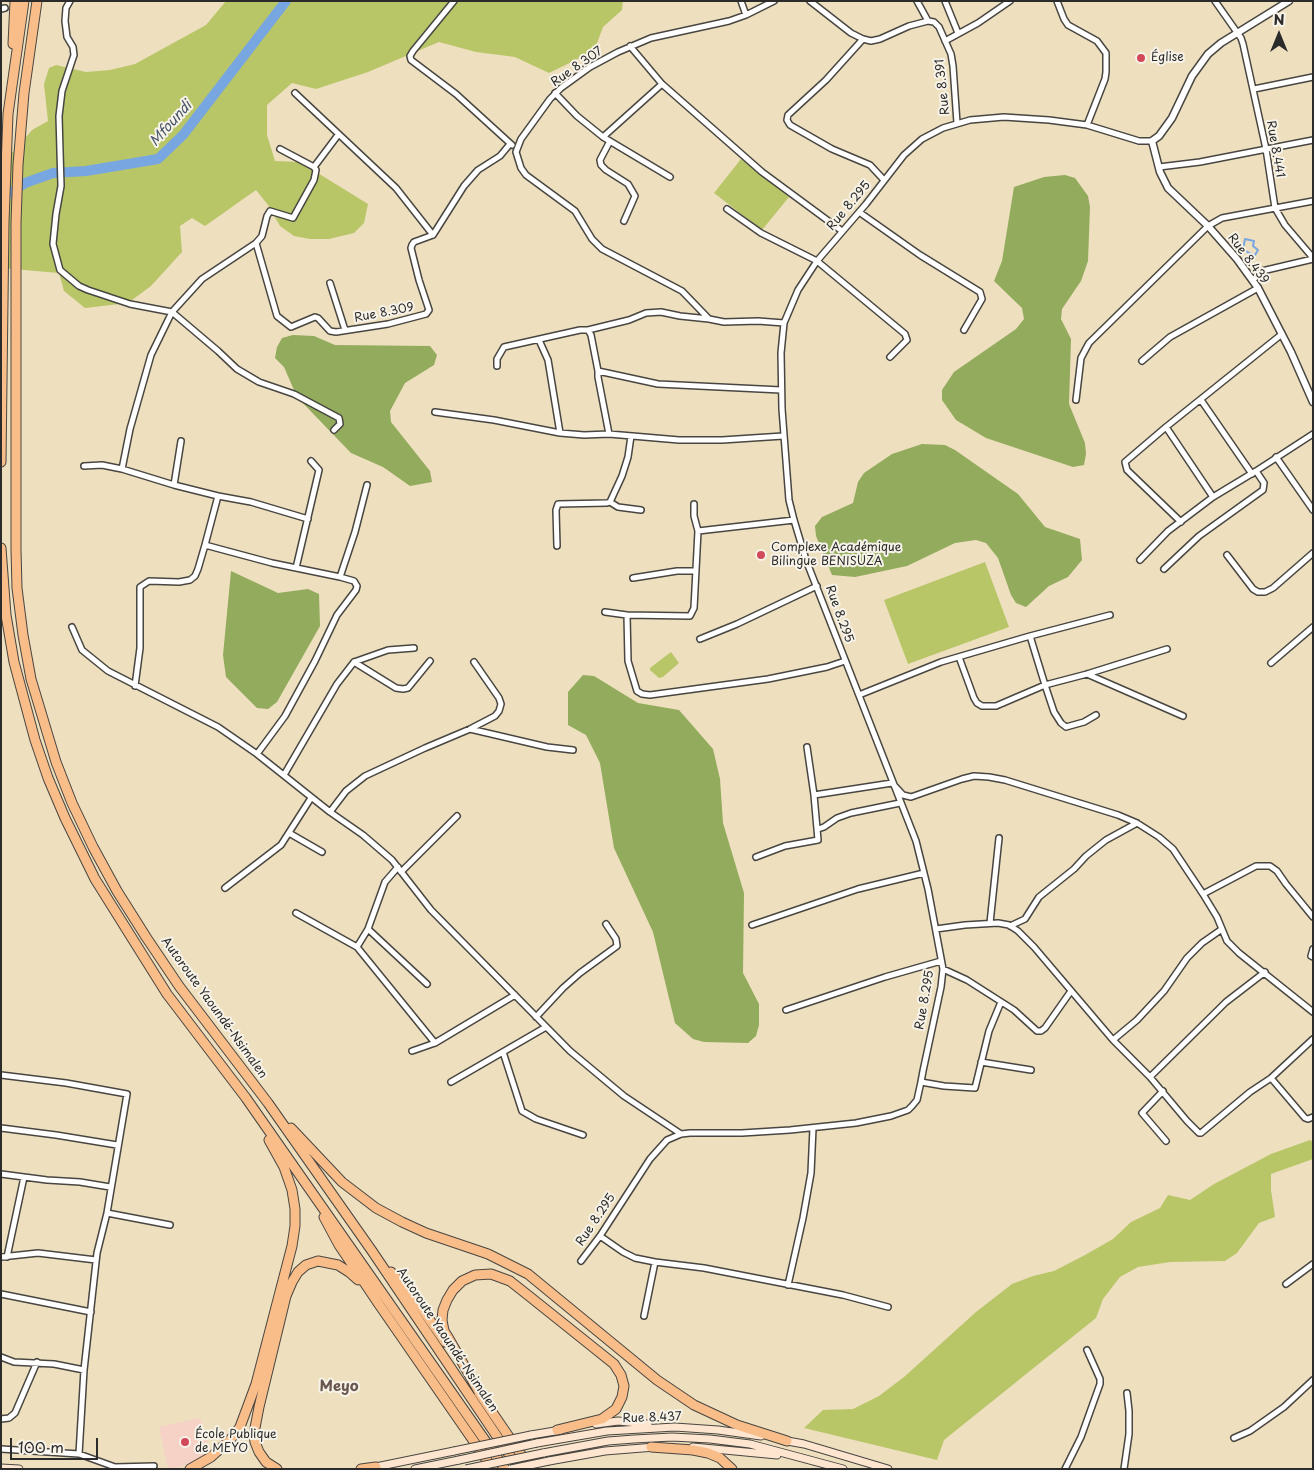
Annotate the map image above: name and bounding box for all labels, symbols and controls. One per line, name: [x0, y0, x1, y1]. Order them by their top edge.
text: N: [1273, 9, 1285, 30]
north arrow: [1254, 10, 1304, 60]
street label: Rue 8.307: [548, 44, 606, 90]
place label: Église: [1151, 51, 1184, 65]
marker: Église: [1135, 52, 1147, 64]
street label: Rue 8.391: [933, 58, 953, 116]
water label: Mfoundi: [146, 98, 196, 150]
street label: Rue 8.441: [1263, 119, 1287, 179]
street label: Rue 8.295: [824, 178, 874, 234]
street label: Rue 8.439: [1224, 231, 1272, 287]
street label: Rue 8.309: [353, 300, 415, 326]
place label: Complexe Académique Bilingue BENISUZA: [771, 541, 901, 569]
marker: Complexe Académique Bilingue BENISUZA: [755, 549, 767, 561]
street label: Rue 8.295: [822, 583, 856, 645]
street label: Autoroute Yaoundé-Nsimalen: [158, 935, 270, 1081]
street label: Rue 8.295: [913, 969, 937, 1031]
street label: Rue 8.295: [573, 1191, 619, 1249]
street label: Autoroute Yaoundé-Nsimalen: [393, 1265, 501, 1415]
district label: Meyo: [319, 1378, 359, 1396]
street label: Rue 8.437: [622, 1410, 682, 1426]
scale bar: [12, 1428, 100, 1460]
place label: École Publique de MEYO: [195, 1428, 277, 1456]
text: 100 m: [18, 1435, 64, 1458]
marker: École Publique de MEYO: [179, 1436, 191, 1448]

